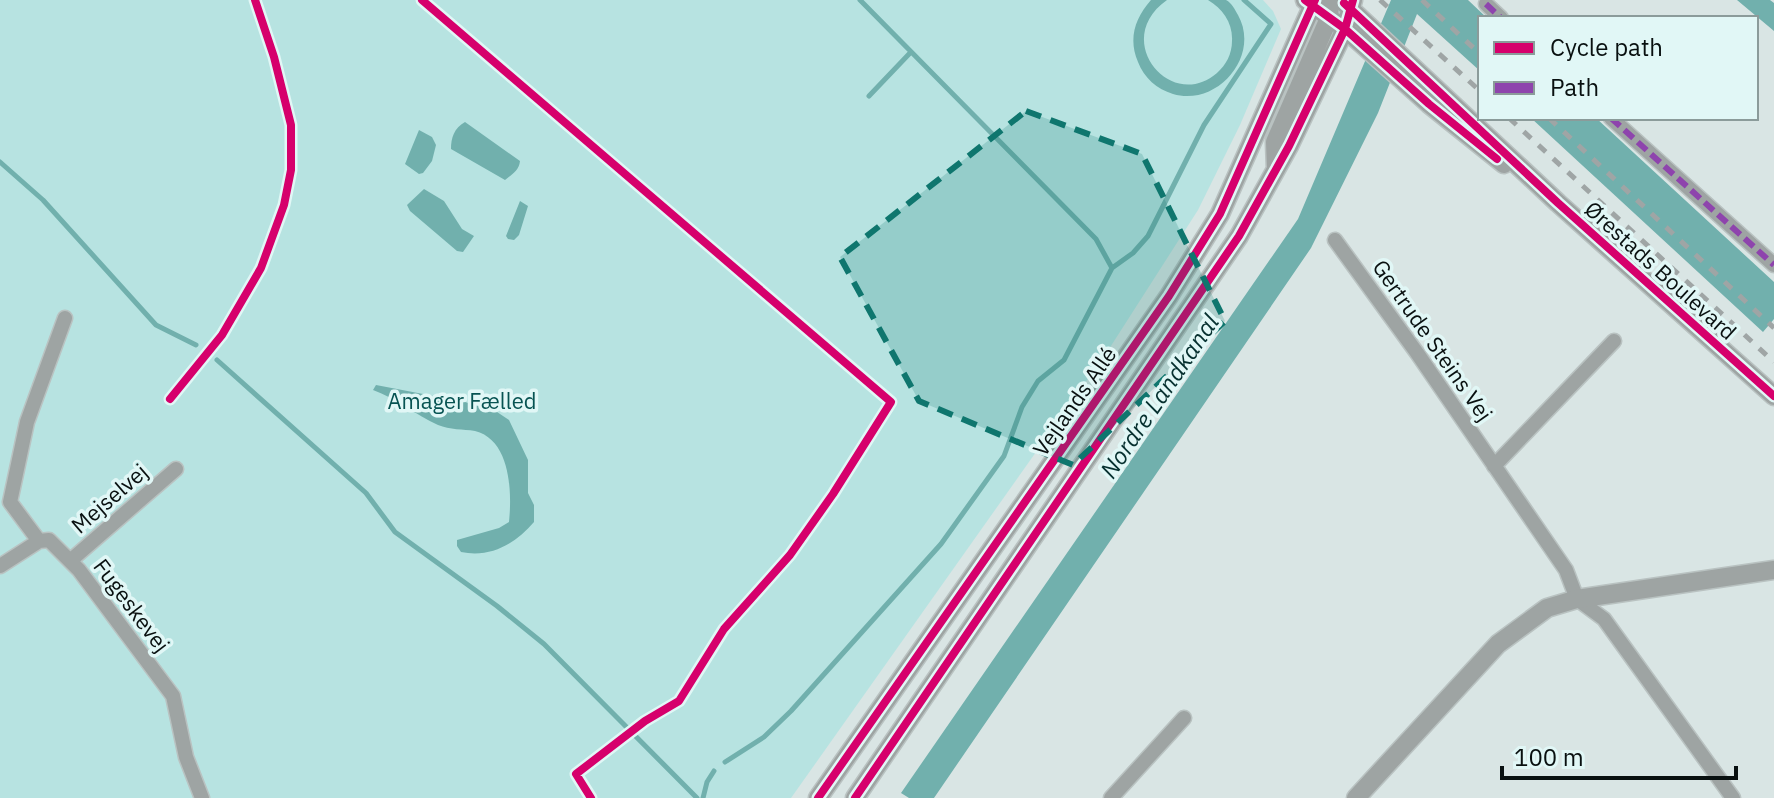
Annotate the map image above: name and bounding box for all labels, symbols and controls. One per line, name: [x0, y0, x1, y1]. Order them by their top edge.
legend: [1478, 16, 1758, 120]
text: Cycle path: [1550, 31, 1663, 63]
text: Path: [1550, 71, 1599, 103]
street label: Ørestads Boulevard: [1579, 194, 1743, 346]
street label: Gertrude Steins Vej: [1366, 254, 1500, 426]
water label: Nordre Landkanal: [1092, 307, 1226, 484]
street label: Vejlands Allé: [1026, 341, 1122, 461]
park label: Amager Fælled: [387, 386, 537, 415]
street label: Mejselvej: [65, 457, 153, 539]
street label: Fugeskevej: [87, 552, 177, 658]
scale bar: [1502, 730, 1736, 780]
text: 100 m: [1514, 741, 1584, 773]

